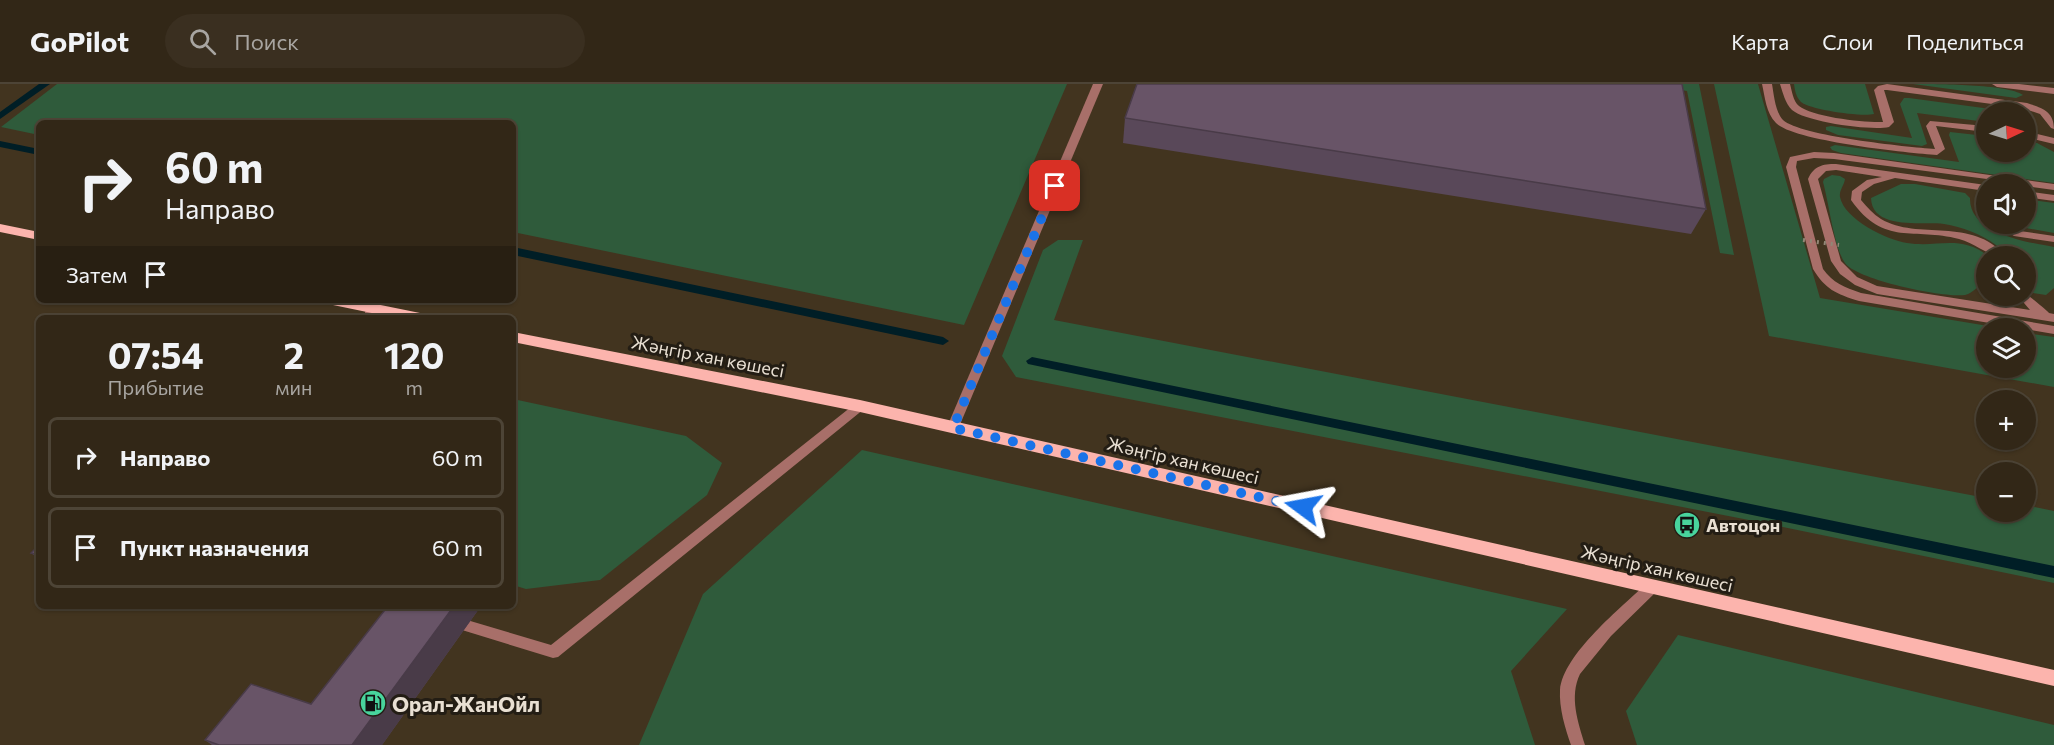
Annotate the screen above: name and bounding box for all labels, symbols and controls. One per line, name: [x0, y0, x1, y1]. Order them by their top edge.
search box: [165, 14, 585, 68]
text: GoPilot: [30, 24, 129, 58]
icon: search: [186, 25, 219, 58]
text: Поиск: [234, 28, 299, 55]
text: Карта: [1731, 29, 1789, 54]
text: Слои: [1822, 29, 1873, 54]
text: Поделиться: [1906, 29, 2024, 54]
north arrow: [1976, 102, 2036, 162]
map controls: [1976, 102, 2036, 522]
text: 60 m: [165, 140, 264, 192]
icon: right: [66, 144, 144, 222]
pin: [1029, 160, 1080, 211]
icon: arrive: [1038, 169, 1071, 202]
button: sound: [1976, 174, 2036, 234]
text: Направо: [165, 192, 275, 225]
button: search: [1976, 246, 2036, 306]
icon: arrive: [139, 258, 172, 291]
text: Затем: [66, 261, 127, 288]
button: layers: [1976, 318, 2036, 378]
street label: Жәңгір хан көшесі: [630, 330, 786, 382]
text: 07:54: [108, 332, 204, 376]
text: 2: [284, 332, 304, 376]
text: 120: [384, 332, 444, 376]
text: Прибытие: [108, 375, 204, 399]
text: мин: [275, 375, 312, 399]
text: m: [405, 375, 423, 399]
button: +: [1976, 390, 2036, 450]
street label: Жәңгір хан көшесі: [1105, 432, 1261, 488]
icon: right: [69, 441, 102, 474]
text: Направо: [120, 444, 210, 471]
text: 60 m: [432, 444, 483, 471]
button: −: [1976, 462, 2036, 522]
position arrow: [1271, 475, 1335, 539]
bus stop icon: Автоцон: [1672, 510, 1702, 540]
place label: Автоцон: [1706, 514, 1780, 536]
icon: arrive: [69, 531, 102, 564]
text: Пункт назначения: [120, 534, 309, 561]
text: 60 m: [432, 534, 483, 561]
street label: Жәңгір хан көшесі: [1579, 540, 1735, 596]
fuel station icon: Орал-ЖанОйл: [358, 688, 388, 718]
place label: Орал-ЖанОйл: [392, 691, 540, 716]

